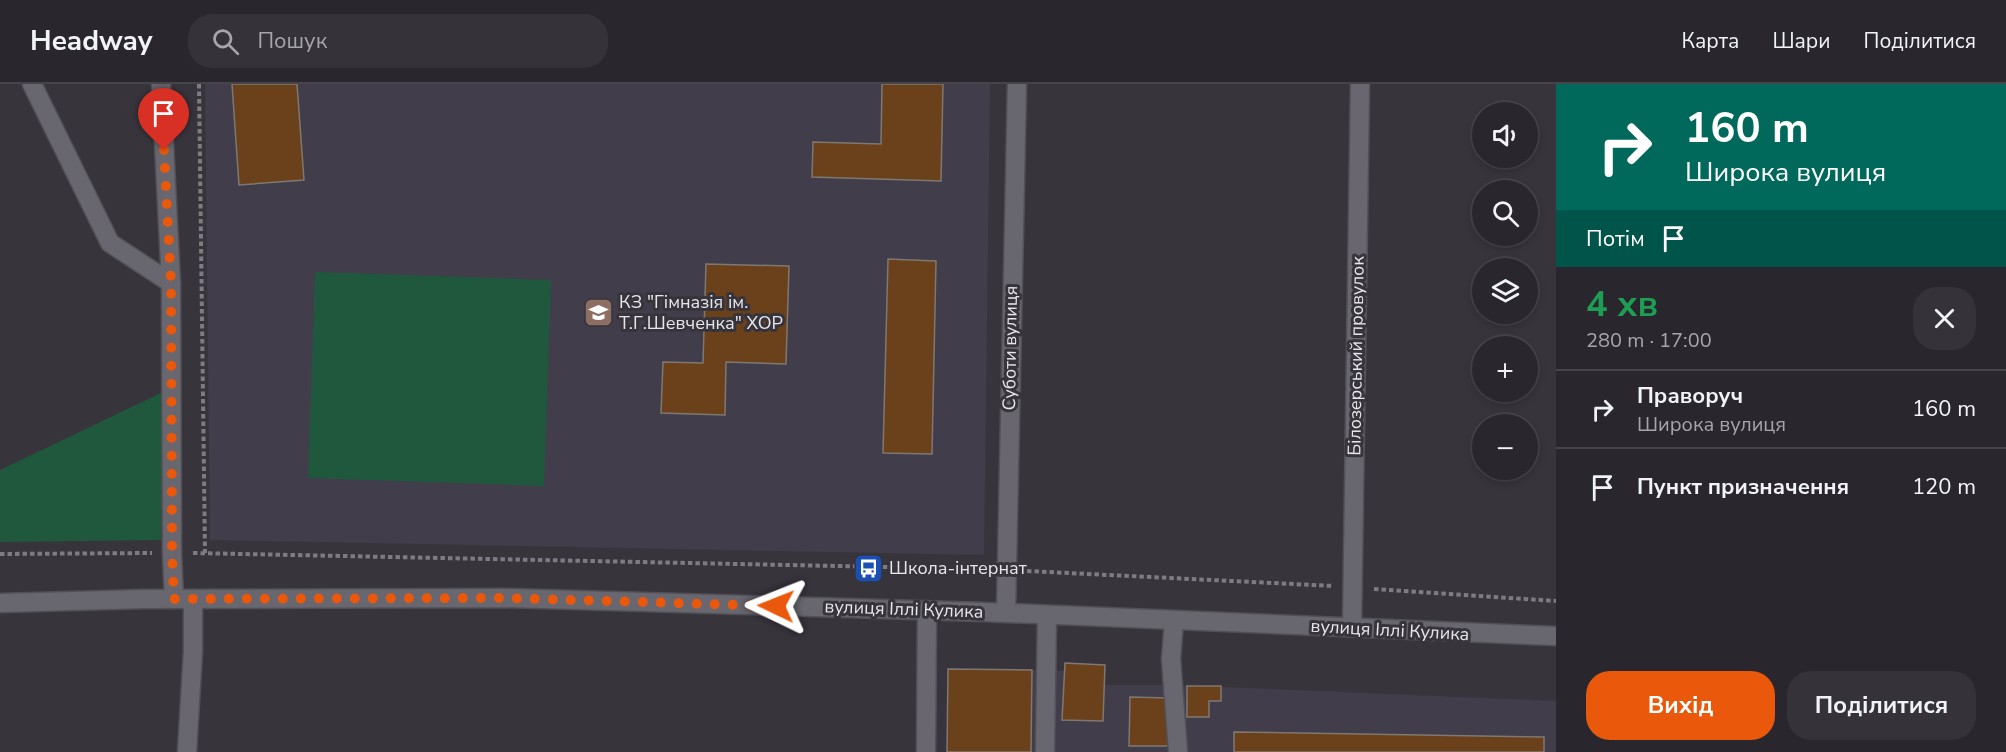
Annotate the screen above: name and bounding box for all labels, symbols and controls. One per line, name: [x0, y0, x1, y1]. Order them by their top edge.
search box: [188, 14, 608, 68]
text: Headway: [30, 22, 152, 60]
icon: search: [209, 25, 242, 58]
text: Пошук: [257, 26, 327, 56]
text: Карта: [1682, 27, 1739, 55]
text: Шари: [1772, 27, 1831, 55]
text: Поділитися: [1864, 27, 1976, 55]
pin: [138, 88, 189, 150]
icon: arrive: [147, 97, 180, 130]
text: 160 m: [1685, 100, 1809, 157]
map controls: [1472, 102, 1538, 480]
button: sound: [1472, 102, 1538, 168]
icon: right: [1586, 108, 1664, 186]
text: Широка вулиця: [1685, 154, 1886, 191]
button: search: [1472, 180, 1538, 246]
icon: arrive: [1657, 222, 1690, 255]
text: Потім: [1586, 224, 1645, 254]
street label: Білозерський провулок: [1342, 256, 1370, 456]
button: layers: [1472, 258, 1538, 324]
text: 4 хв: [1586, 280, 1658, 329]
street label: Суботи вулиця: [997, 285, 1023, 411]
button: close: [1913, 287, 1976, 350]
place label: КЗ "Гімназія ім. Т.Г.Шевченка" ХОР: [619, 290, 783, 335]
school or university icon: КЗ "Гімназія ім. Т.Г.Шевченка" ХОР: [582, 296, 614, 328]
text: 280 m · 17:00: [1586, 327, 1712, 354]
button: +: [1472, 336, 1538, 402]
text: Праворуч: [1637, 381, 1743, 411]
icon: right: [1586, 393, 1619, 426]
text: 160 m: [1912, 394, 1976, 424]
text: Широка вулиця: [1637, 411, 1786, 438]
button: −: [1472, 414, 1538, 480]
icon: arrive: [1586, 471, 1619, 504]
text: Пункт призначення: [1637, 472, 1849, 502]
text: 120 m: [1912, 472, 1976, 502]
bus stop icon: Школа-інтернат: [852, 552, 884, 584]
place label: Школа-інтернат: [889, 556, 1027, 580]
position arrow: [744, 574, 808, 638]
street label: вулиця Іллі Кулика: [824, 594, 984, 624]
street label: вулиця Іллі Кулика: [1310, 614, 1470, 646]
button: Вихід: [1586, 671, 1775, 740]
button: Поділитися: [1787, 671, 1976, 740]

